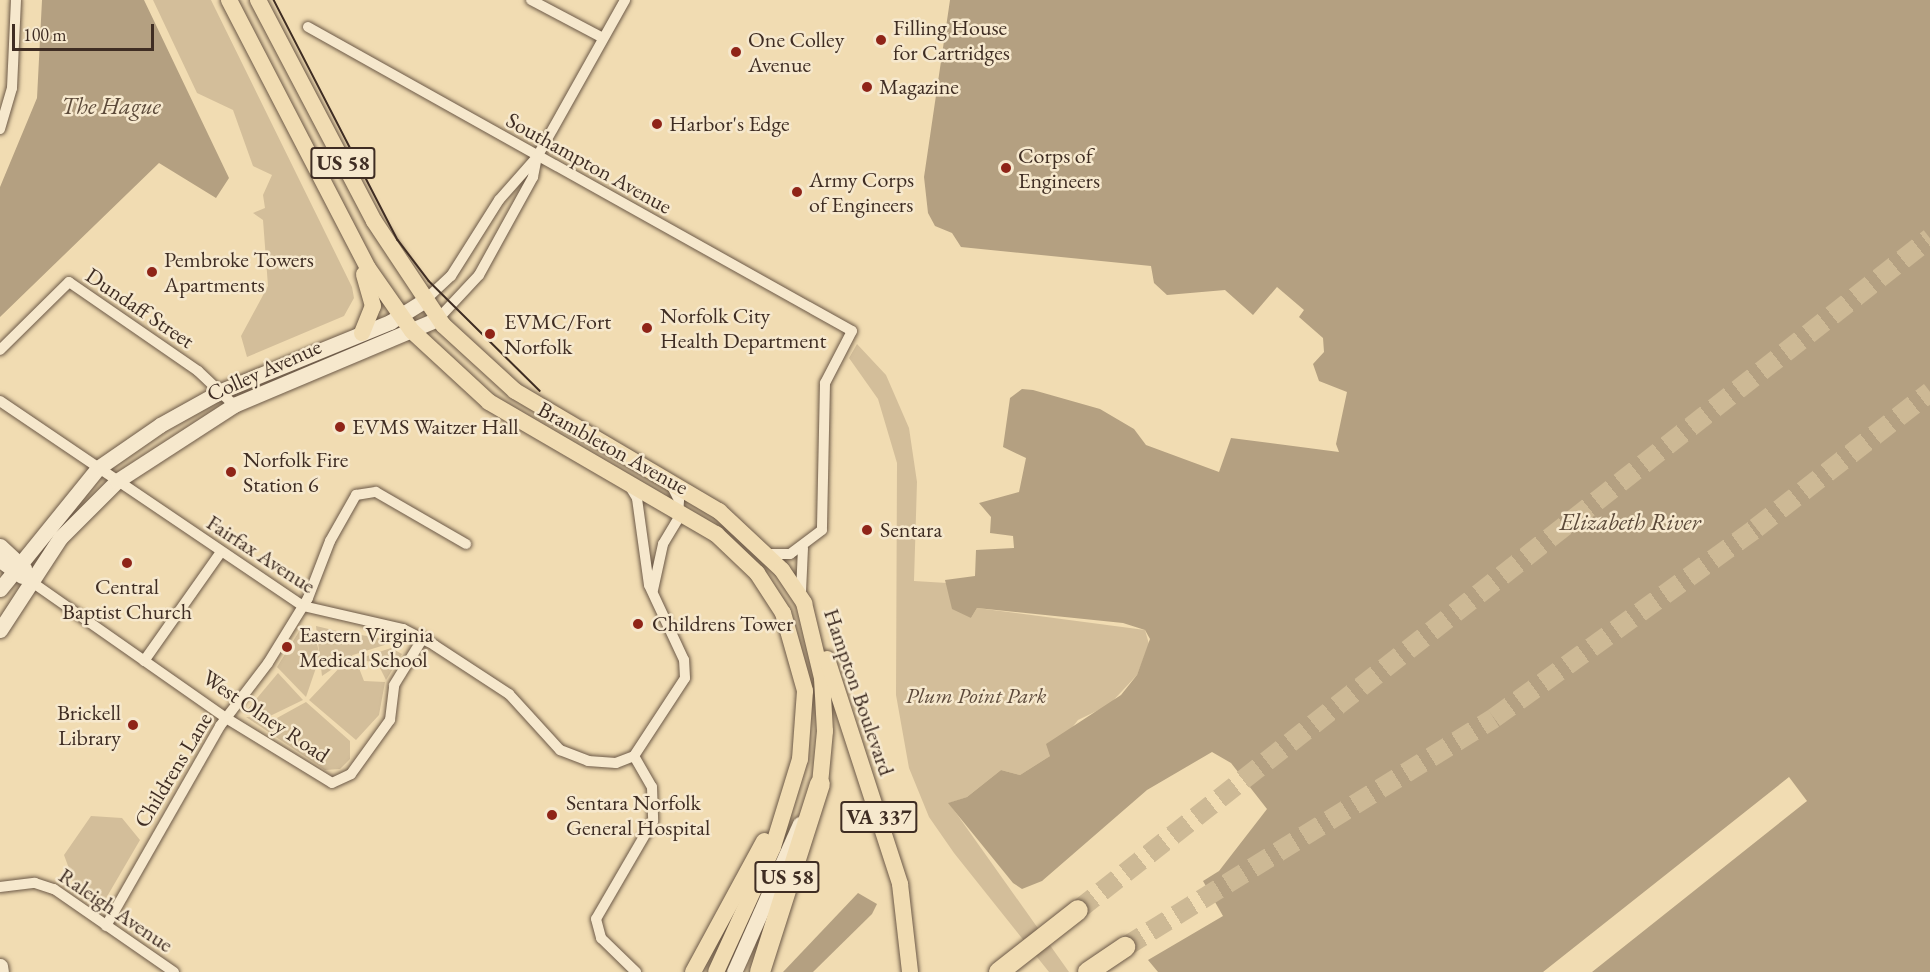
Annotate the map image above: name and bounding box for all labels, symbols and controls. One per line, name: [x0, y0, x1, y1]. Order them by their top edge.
scale bar: [15, 12, 158, 50]
place label: Filling House for Cartridges: [893, 14, 1010, 66]
text: 100 m: [23, 23, 67, 46]
place label: One Colley Avenue: [748, 26, 844, 78]
marker: Filling House for Cartridges: [874, 33, 888, 47]
marker: One Colley Avenue: [729, 45, 743, 59]
place label: Magazine: [879, 74, 959, 100]
marker: Magazine: [860, 80, 874, 94]
water label: The Hague: [61, 92, 161, 120]
street label: Southampton Avenue: [502, 107, 676, 219]
place label: Harbor's Edge: [669, 111, 790, 137]
marker: Harbor's Edge: [650, 117, 664, 131]
place label: Corps of Engineers: [1018, 142, 1100, 194]
road number: US 58: [310, 145, 376, 181]
marker: Corps of Engineers: [999, 161, 1013, 175]
place label: Army Corps of Engineers: [809, 166, 914, 218]
marker: Army Corps of Engineers: [790, 185, 804, 199]
place label: Pembroke Towers Apartments: [164, 246, 314, 298]
street label: Dundaff Street: [81, 262, 199, 354]
marker: Pembroke Towers Apartments: [145, 265, 159, 279]
place label: Norfolk City Health Department: [660, 302, 826, 354]
place label: EVMC/Fort Norfolk: [504, 308, 611, 360]
marker: Norfolk City Health Department: [638, 319, 656, 337]
marker: EVMC/Fort Norfolk: [481, 325, 499, 343]
street label: Colley Avenue: [203, 333, 325, 407]
street label: Brambleton Avenue: [533, 396, 693, 500]
place label: EVMS Waitzer Hall: [352, 414, 518, 440]
marker: EVMS Waitzer Hall: [333, 420, 347, 434]
place label: Norfolk Fire Station 6: [243, 446, 348, 498]
marker: Norfolk Fire Station 6: [224, 465, 238, 479]
water label: Elizabeth River: [1559, 508, 1701, 536]
street label: Fairfax Avenue: [202, 509, 320, 599]
place label: Sentara: [880, 517, 942, 543]
marker: Sentara: [858, 521, 876, 539]
marker: Central Baptist Church: [120, 556, 134, 570]
place label: Central Baptist Church: [62, 573, 192, 624]
street label: Hampton Boulevard: [818, 605, 900, 779]
place label: Childrens Tower: [652, 611, 793, 637]
marker: Childrens Tower: [629, 615, 647, 633]
place label: Eastern Virginia Medical School: [299, 621, 433, 672]
marker: Eastern Virginia Medical School: [280, 640, 294, 654]
street label: West Olney Road: [198, 664, 334, 768]
park label: Plum Point Park: [906, 683, 1046, 709]
place label: Brickell Library: [57, 699, 121, 750]
street label: Childrens Lane: [128, 708, 218, 832]
marker: Brickell Library: [126, 718, 140, 732]
place label: Sentara Norfolk General Hospital: [566, 789, 710, 840]
road number: VA 337: [840, 799, 918, 835]
marker: Sentara Norfolk General Hospital: [543, 806, 561, 824]
road number: US 58: [754, 859, 820, 895]
street label: Raleigh Avenue: [54, 862, 178, 958]

